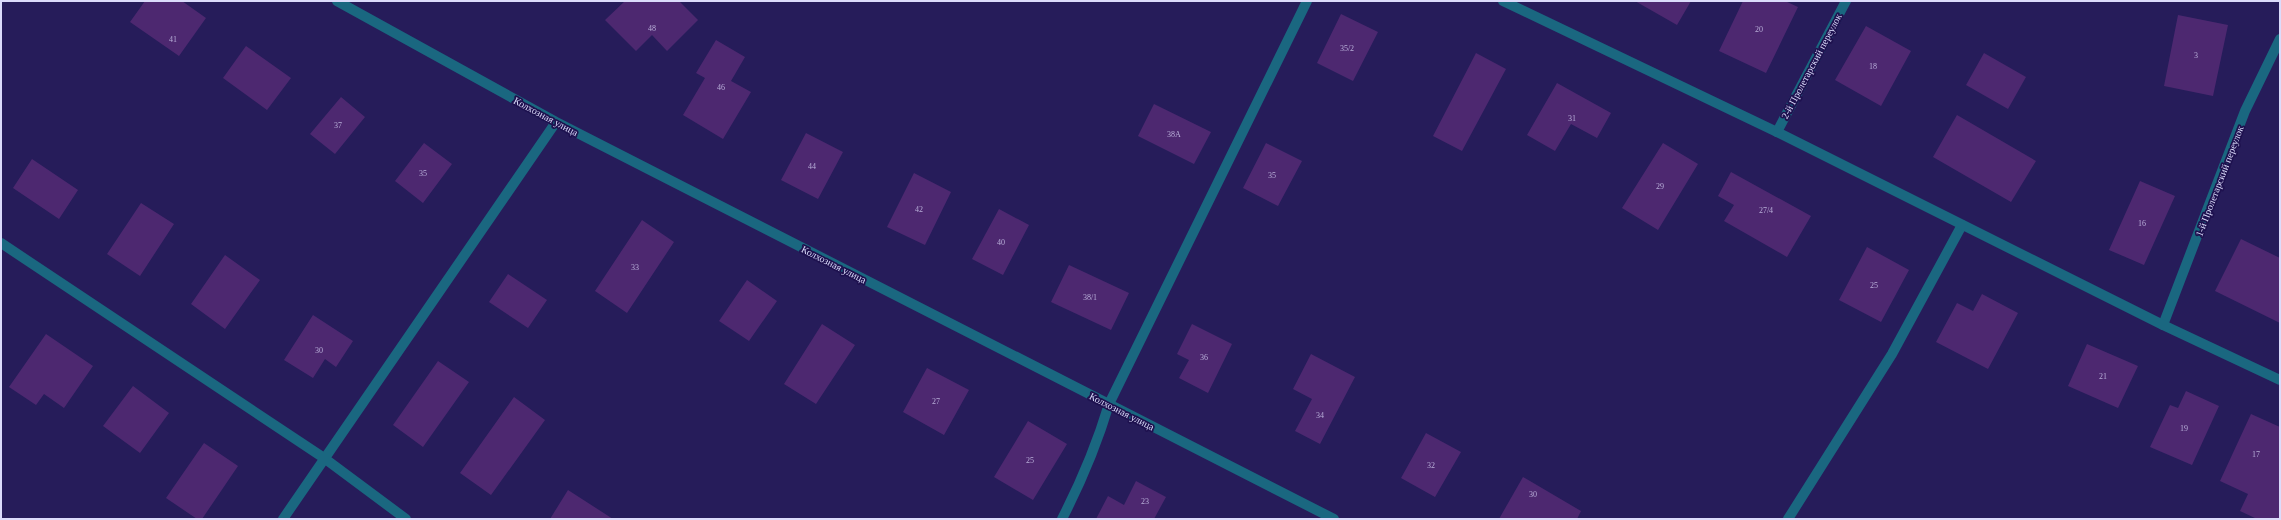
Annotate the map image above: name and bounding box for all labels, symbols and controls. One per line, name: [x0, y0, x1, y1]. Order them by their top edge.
street label: 2-й Пролетарский переулок: [1779, 12, 1844, 121]
house number: 48: [648, 24, 656, 33]
house number: 20: [1755, 25, 1763, 34]
house number: 41: [169, 35, 177, 44]
house number: 35/2: [1340, 44, 1354, 53]
house number: 3: [2194, 51, 2198, 60]
house number: 18: [1869, 62, 1877, 71]
house number: 46: [717, 83, 725, 92]
street label: Колхозная улица: [512, 95, 580, 138]
house number: 31: [1568, 114, 1576, 123]
house number: 37: [334, 121, 342, 130]
street label: 1-й Пролетарский переулок: [2193, 124, 2246, 238]
house number: 38А: [1167, 130, 1181, 139]
house number: 44: [808, 162, 816, 171]
house number: 35: [419, 169, 427, 178]
house number: 35: [1268, 171, 1276, 180]
house number: 29: [1656, 182, 1664, 191]
house number: 42: [915, 205, 923, 214]
house number: 27/4: [1759, 206, 1773, 215]
house number: 16: [2138, 219, 2146, 228]
house number: 40: [997, 238, 1005, 247]
street label: Колхозная улица: [800, 243, 868, 286]
house number: 33: [631, 263, 639, 272]
house number: 25: [1870, 281, 1878, 290]
house number: 38/1: [1083, 293, 1097, 302]
house number: 30: [315, 346, 323, 355]
house number: 36: [1200, 353, 1208, 362]
house number: 21: [2099, 372, 2107, 381]
street label: Колхозная улица: [1088, 390, 1156, 433]
house number: 27: [932, 397, 940, 406]
house number: 34: [1316, 411, 1324, 420]
house number: 19: [2180, 424, 2188, 433]
house number: 17: [2252, 450, 2260, 459]
house number: 25: [1026, 456, 1034, 465]
house number: 32: [1427, 461, 1435, 470]
house number: 30: [1529, 490, 1537, 499]
house number: 23: [1141, 497, 1149, 506]

